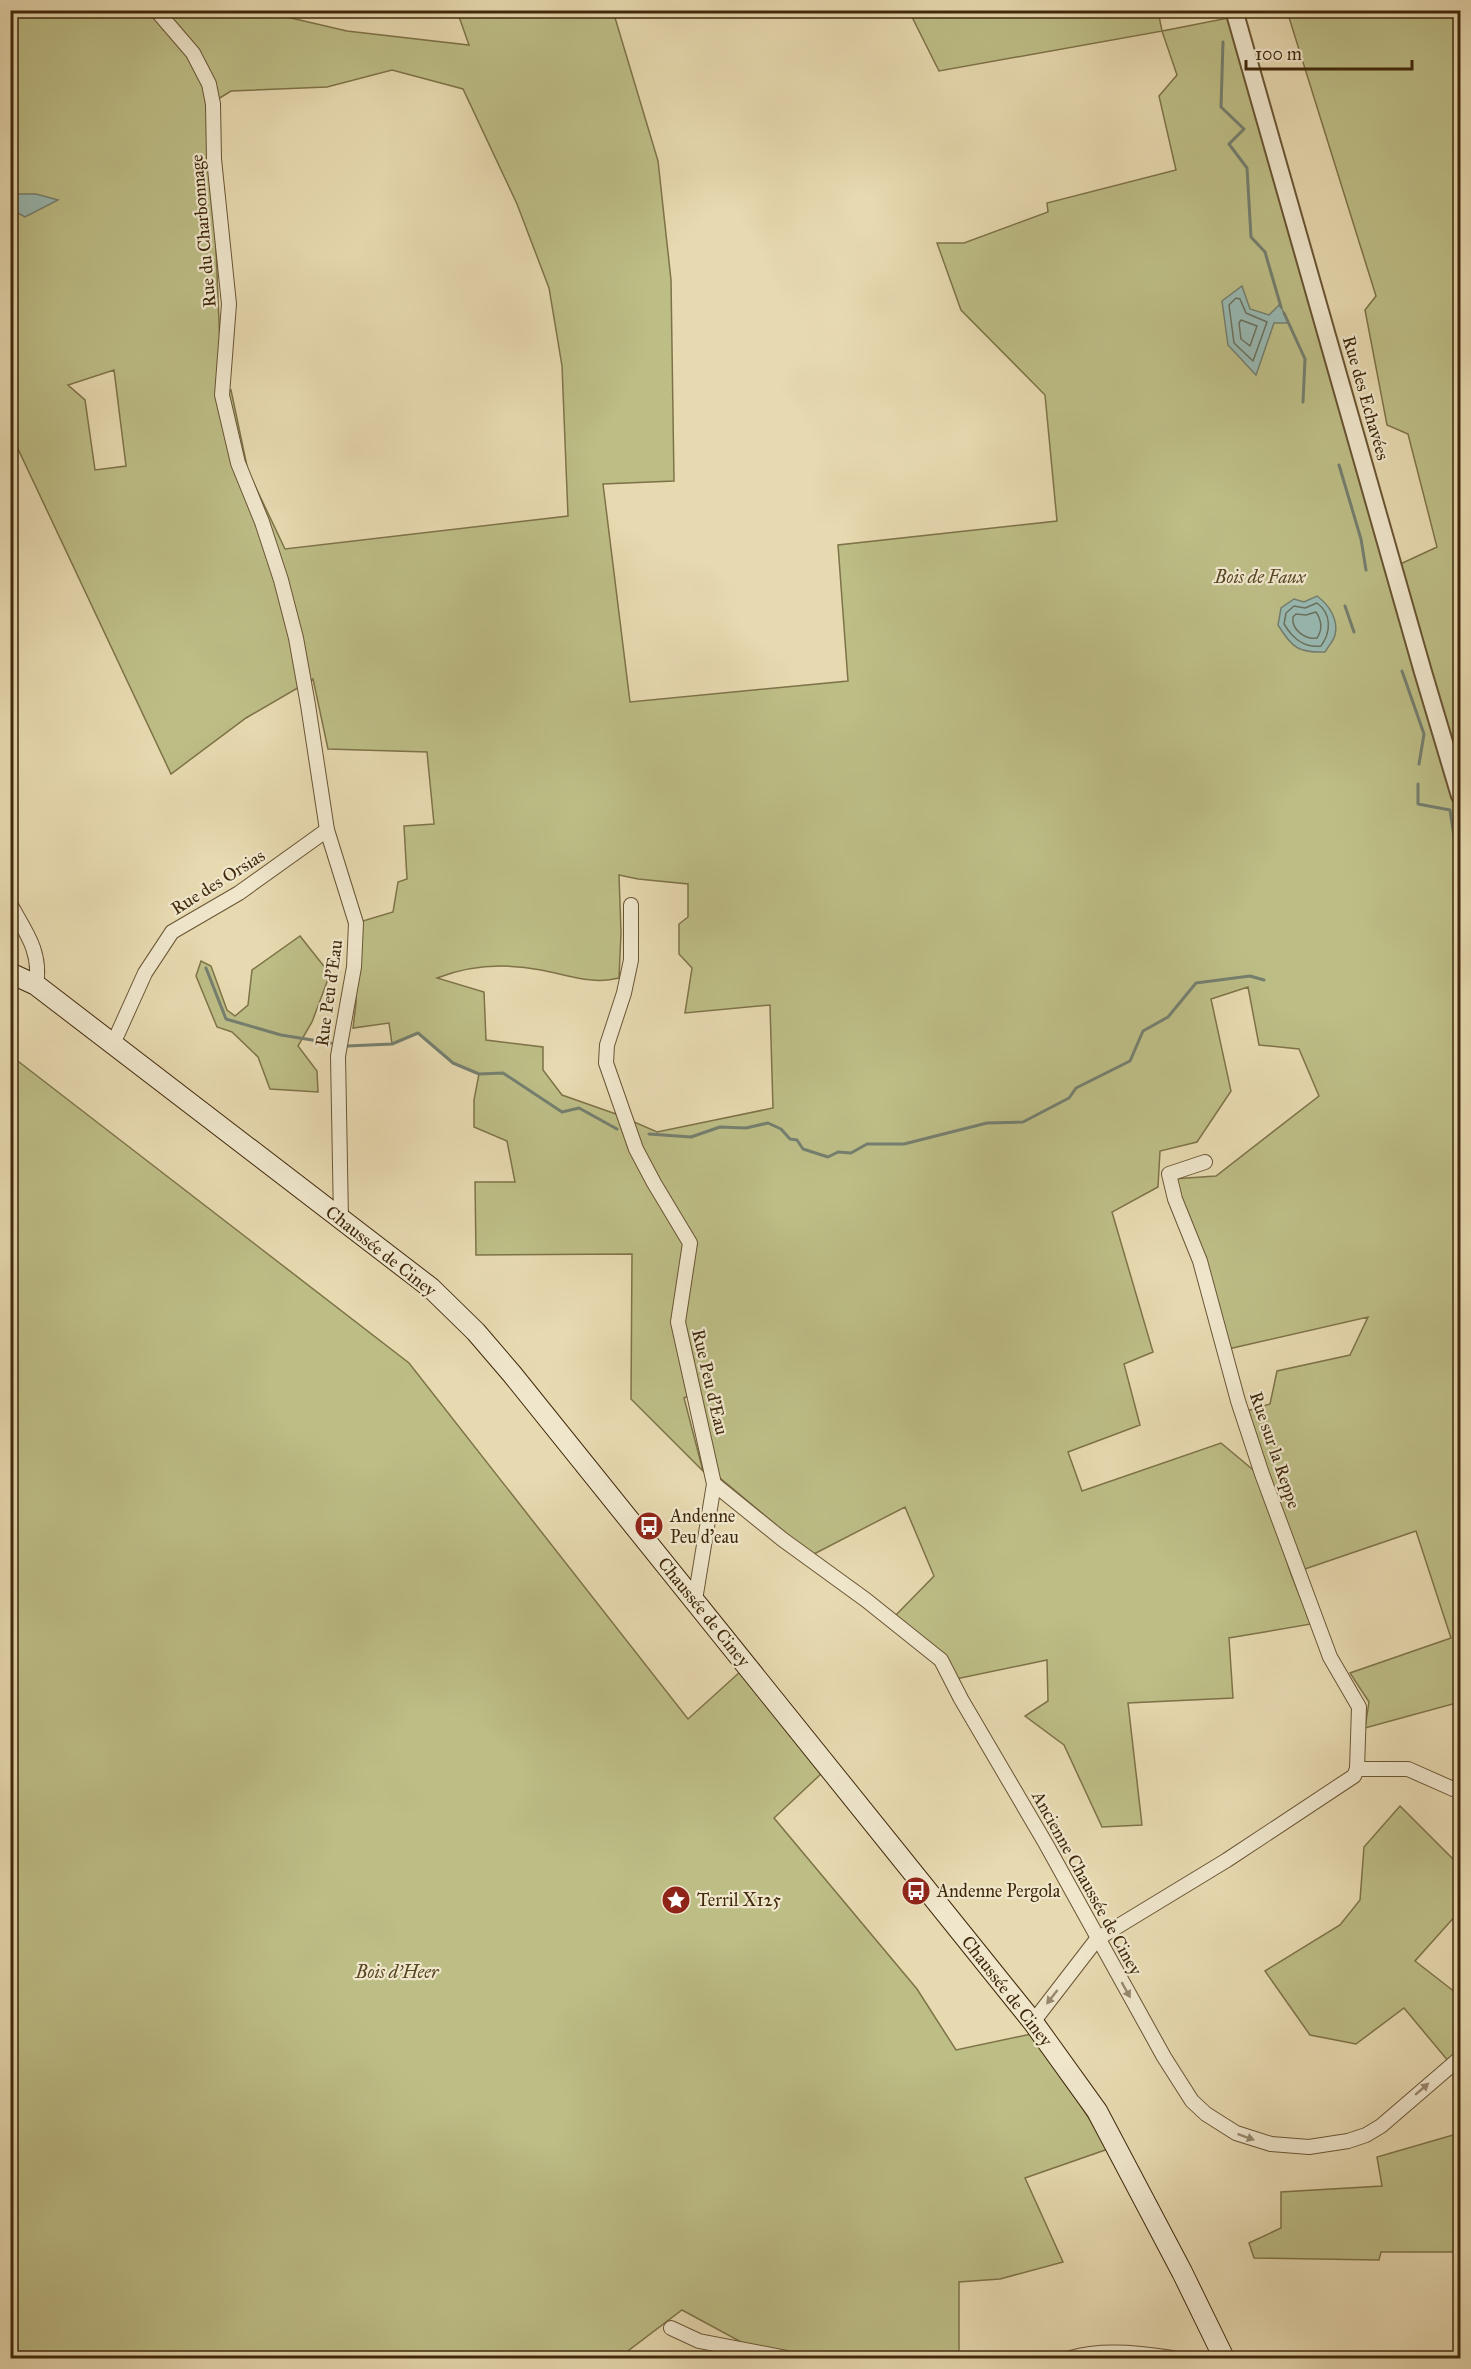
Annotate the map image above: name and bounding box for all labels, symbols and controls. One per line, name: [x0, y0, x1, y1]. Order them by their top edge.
scale bar: [1246, 33, 1412, 71]
text: 100 m: [1255, 43, 1302, 65]
street label: Rue du Charbonnage: [185, 153, 222, 308]
street label: Rue des Echavées: [1338, 333, 1394, 463]
park label: Bois de Faux: [1213, 566, 1307, 588]
street label: Rue des Orsias: [167, 844, 269, 920]
street label: Rue Peu d'Eau: [311, 938, 347, 1048]
street label: Chaussée de Ciney: [321, 1201, 441, 1301]
street label: Rue Peu d'Eau: [687, 1327, 733, 1437]
street label: Rue sur la Reppe: [1245, 1389, 1305, 1511]
place label: Andenne Peu d'eau: [669, 1505, 739, 1548]
bus stop icon: Andenne Peu d'eau: [633, 1510, 665, 1542]
street label: Chaussée de Ciney: [653, 1553, 755, 1672]
street label: Ancienne Chaussée de Ciney: [1027, 1786, 1147, 1979]
bus stop icon: Andenne Pergola: [900, 1875, 932, 1907]
place label: Andenne Pergola: [936, 1880, 1061, 1903]
place icon: Terril X125: [660, 1884, 692, 1916]
place label: Terril X125: [697, 1889, 781, 1911]
street label: Chaussée de Ciney: [957, 1931, 1057, 2051]
park label: Bois d'Heer: [355, 1961, 440, 1983]
one-way arrow: [1121, 1982, 1131, 1999]
one-way arrow: [1046, 1989, 1059, 2005]
one-way arrow: [1414, 2083, 1429, 2096]
one-way arrow: [1238, 2132, 1256, 2142]

